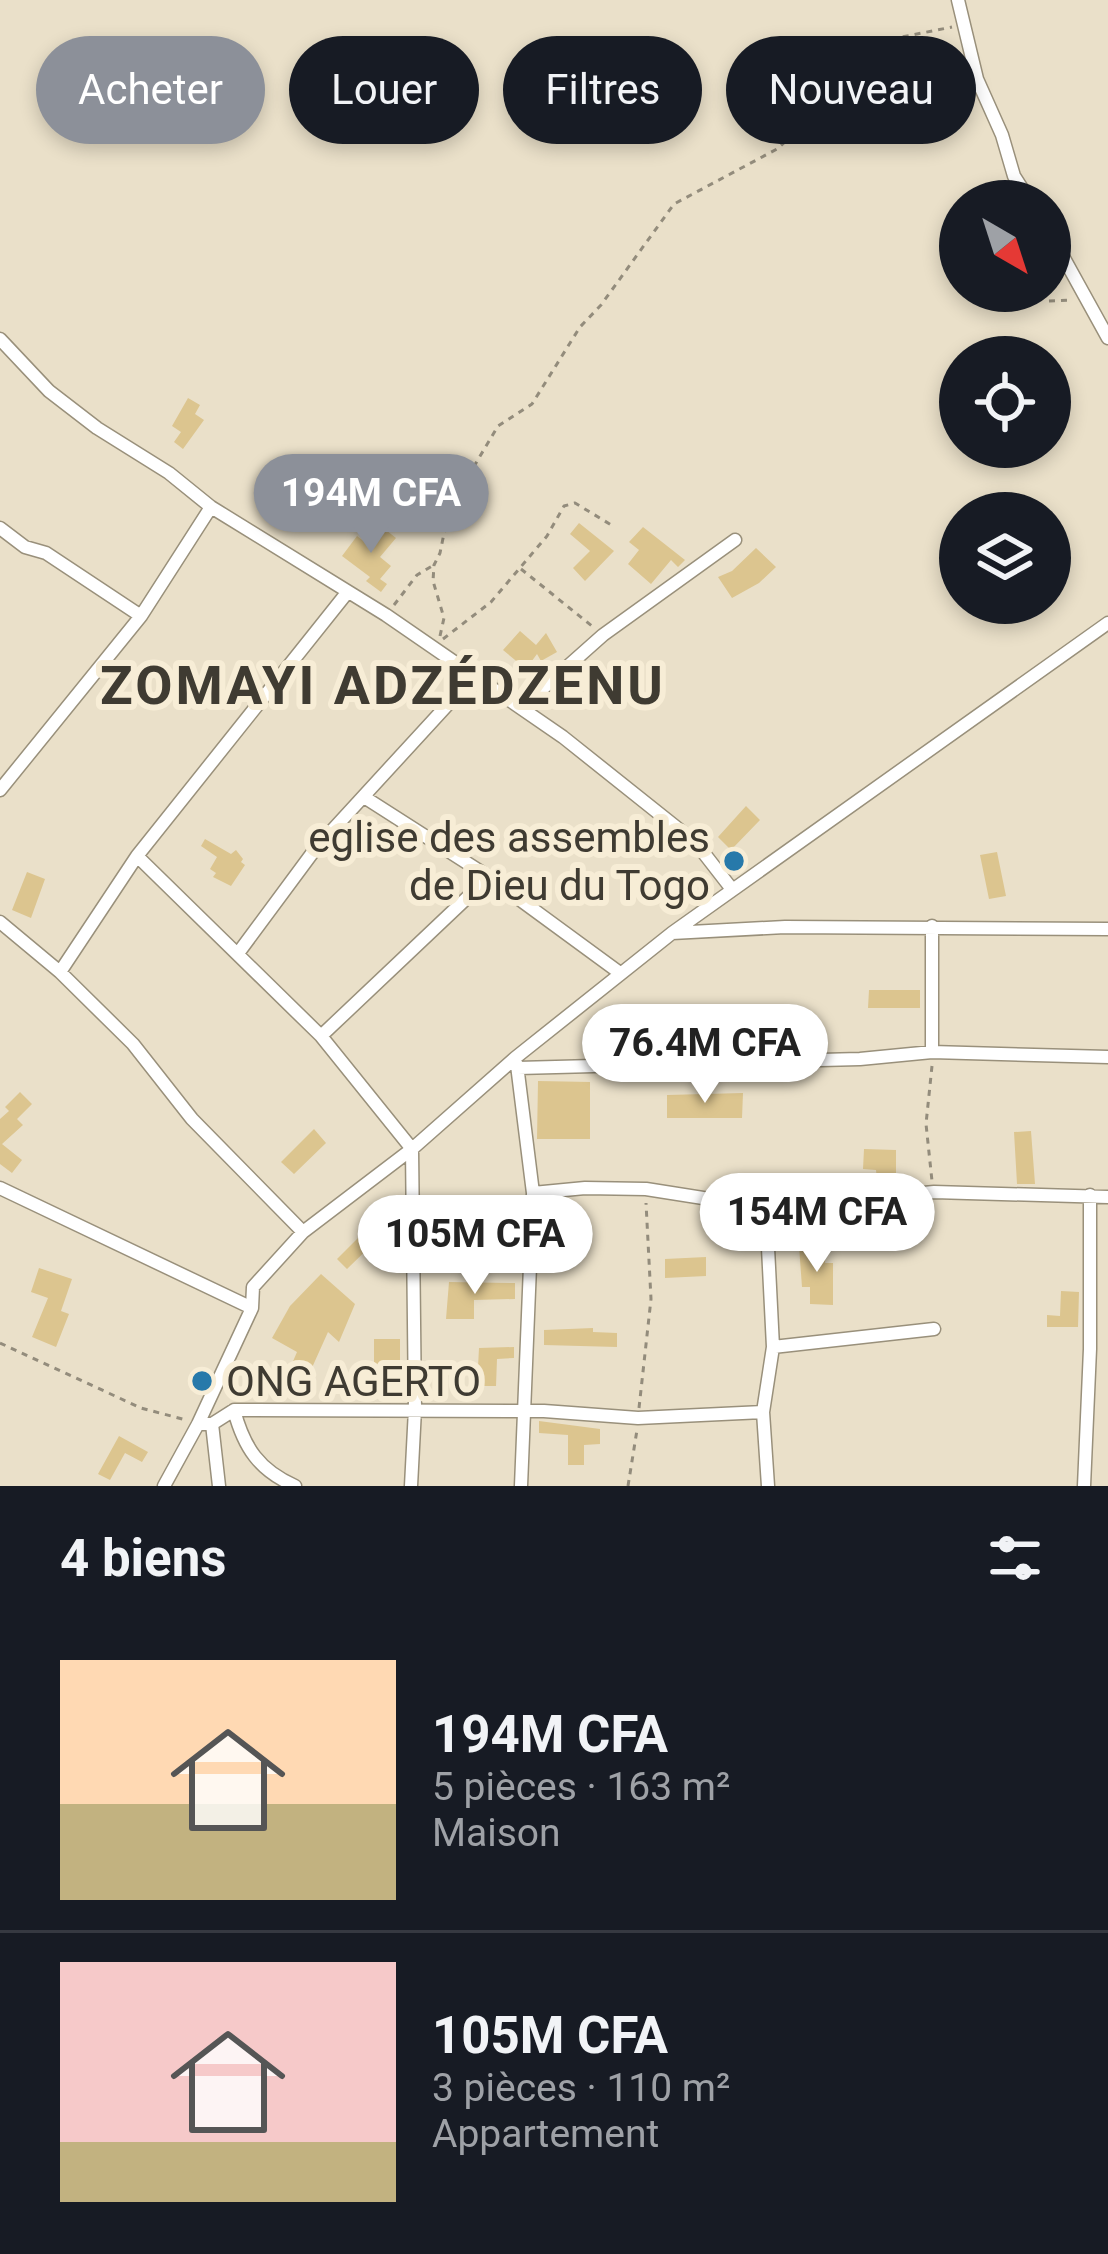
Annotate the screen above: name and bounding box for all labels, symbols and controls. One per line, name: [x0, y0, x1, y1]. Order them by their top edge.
chip: Acheter: [36, 36, 265, 144]
chip: Louer: [289, 36, 479, 144]
chip: Filtres: [503, 36, 702, 144]
chip: Nouveau: [726, 36, 976, 144]
north arrow: [939, 180, 1071, 312]
map controls: [939, 180, 1071, 624]
button: locate: [939, 336, 1071, 468]
pin: 194M CFA: [247, 454, 495, 556]
text: 194M CFA: [281, 470, 461, 516]
button: layers: [939, 492, 1071, 624]
district label: ZOMAYI ADZÉDZENU: [100, 654, 666, 717]
place label: eglise des assembles de Dieu du Togo: [308, 813, 710, 910]
marker: eglise des assembles de Dieu du Togo: [721, 848, 747, 874]
pin: 76.4M CFA: [568, 1004, 842, 1106]
text: 76.4M CFA: [609, 1020, 801, 1066]
pin: 154M CFA: [693, 1173, 941, 1275]
text: 154M CFA: [727, 1189, 907, 1235]
pin: 105M CFA: [351, 1195, 599, 1297]
text: 105M CFA: [385, 1211, 565, 1257]
place label: ONG AGERTO: [226, 1357, 481, 1406]
marker: ONG AGERTO: [189, 1368, 215, 1394]
icon: filters: [982, 1525, 1048, 1591]
text: 4 biens: [60, 1529, 226, 1588]
text: 194M CFA: [432, 1705, 668, 1764]
icon: home: [156, 1708, 300, 1852]
text: 5 pièces · 163 m²: [432, 1764, 730, 1810]
text: Maison: [432, 1810, 561, 1856]
text: 105M CFA: [432, 2006, 668, 2065]
icon: home: [156, 2010, 300, 2154]
text: 3 pièces · 110 m²: [432, 2065, 730, 2111]
text: Appartement: [432, 2111, 659, 2157]

